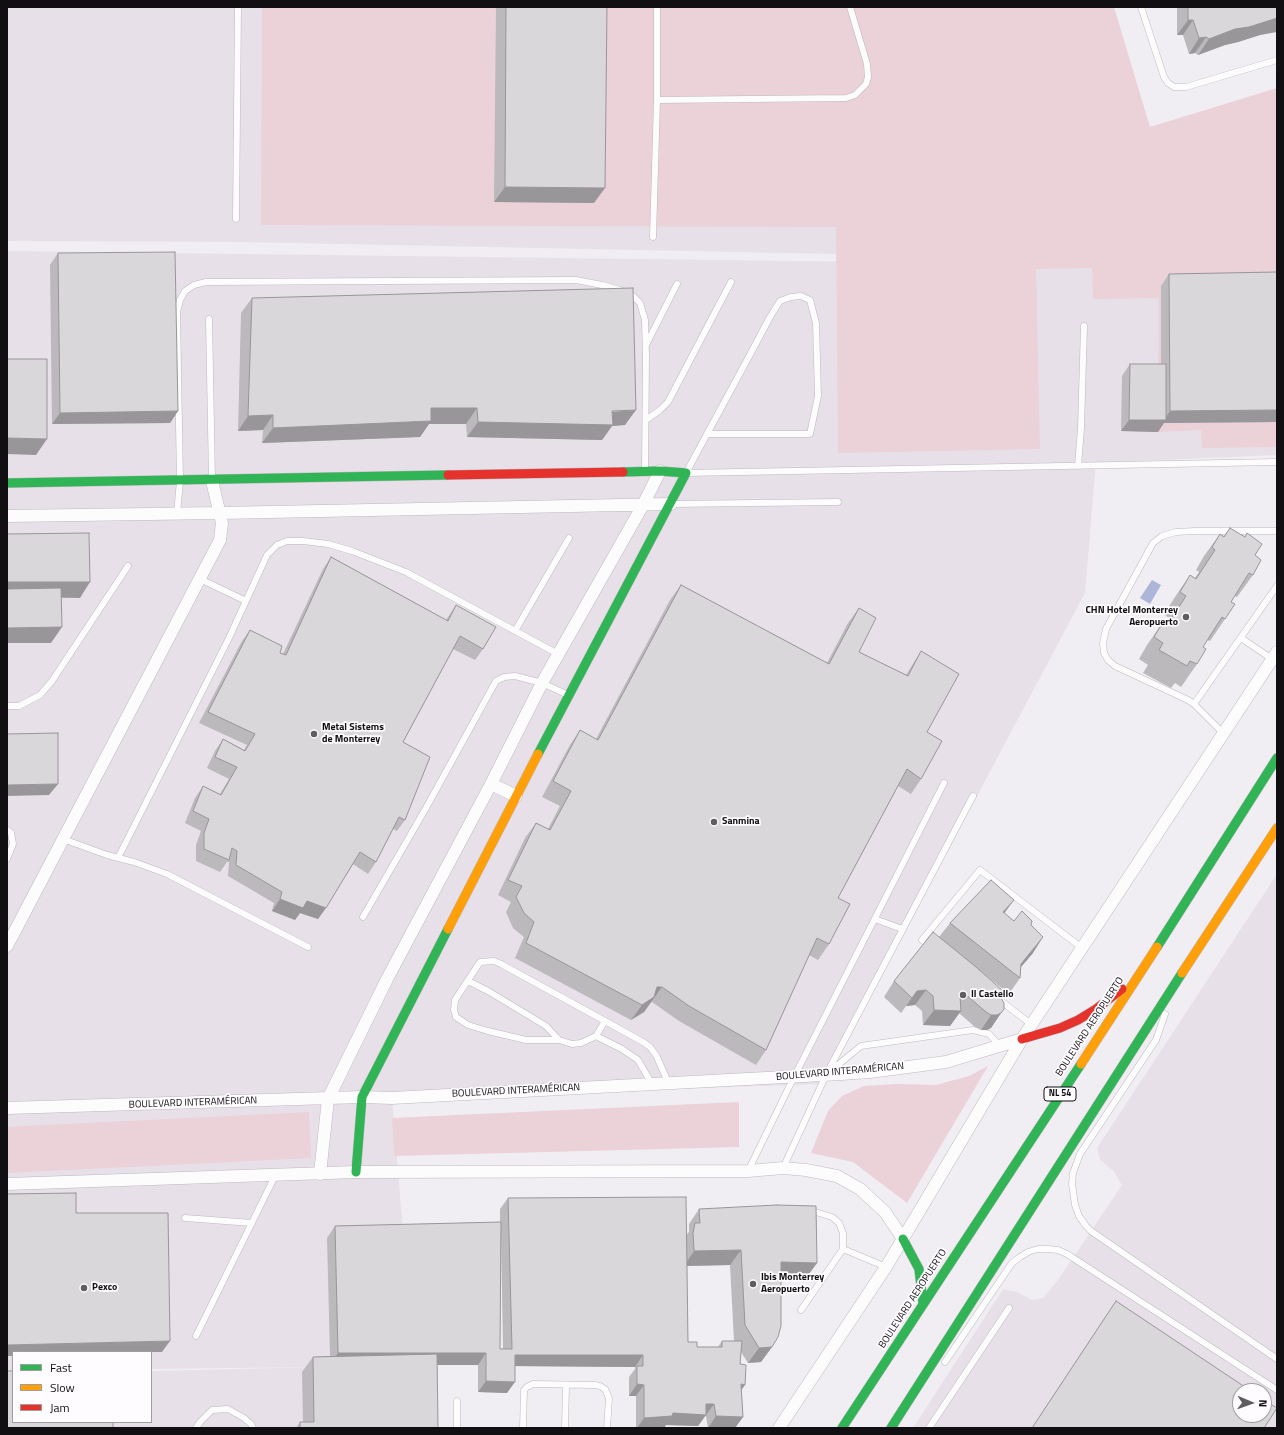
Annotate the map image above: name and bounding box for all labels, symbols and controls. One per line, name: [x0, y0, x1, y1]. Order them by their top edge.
place label: CHN Hotel Monterrey Aeropuerto: [1085, 605, 1178, 628]
marker: CHN Hotel Monterrey Aeropuerto: [1181, 612, 1191, 622]
place label: Metal Sistems de Monterrey: [322, 722, 384, 746]
marker: Metal Sistems de Monterrey: [309, 729, 319, 739]
place label: Sanmina: [722, 816, 760, 828]
marker: Sanmina: [709, 817, 719, 827]
street label: BOULEVARD AEROPUERTO: [1053, 975, 1127, 1079]
place label: Il Castello: [971, 989, 1013, 1001]
marker: Il Castello: [958, 990, 968, 1000]
street label: BOULEVARD INTERAMÉRICAN: [775, 1060, 905, 1084]
street label: BOULEVARD INTERAMÉRICAN: [451, 1082, 581, 1100]
road number: NL 54: [1044, 1087, 1076, 1101]
street label: BOULEVARD INTERAMÉRICAN: [129, 1095, 257, 1111]
street label: BOULEVARD AEROPUERTO: [876, 1247, 950, 1351]
place label: Ibis Monterrey Aeropuerto: [761, 1272, 824, 1296]
marker: Ibis Monterrey Aeropuerto: [748, 1279, 758, 1289]
place label: Pexco: [92, 1282, 117, 1294]
marker: Pexco: [79, 1283, 89, 1293]
legend: [12, 1351, 152, 1423]
text: Fast: [50, 1358, 72, 1377]
text: Slow: [50, 1378, 75, 1397]
north arrow: [1232, 1383, 1272, 1423]
text: Jam: [50, 1398, 70, 1417]
text: N: [1255, 1399, 1271, 1407]

